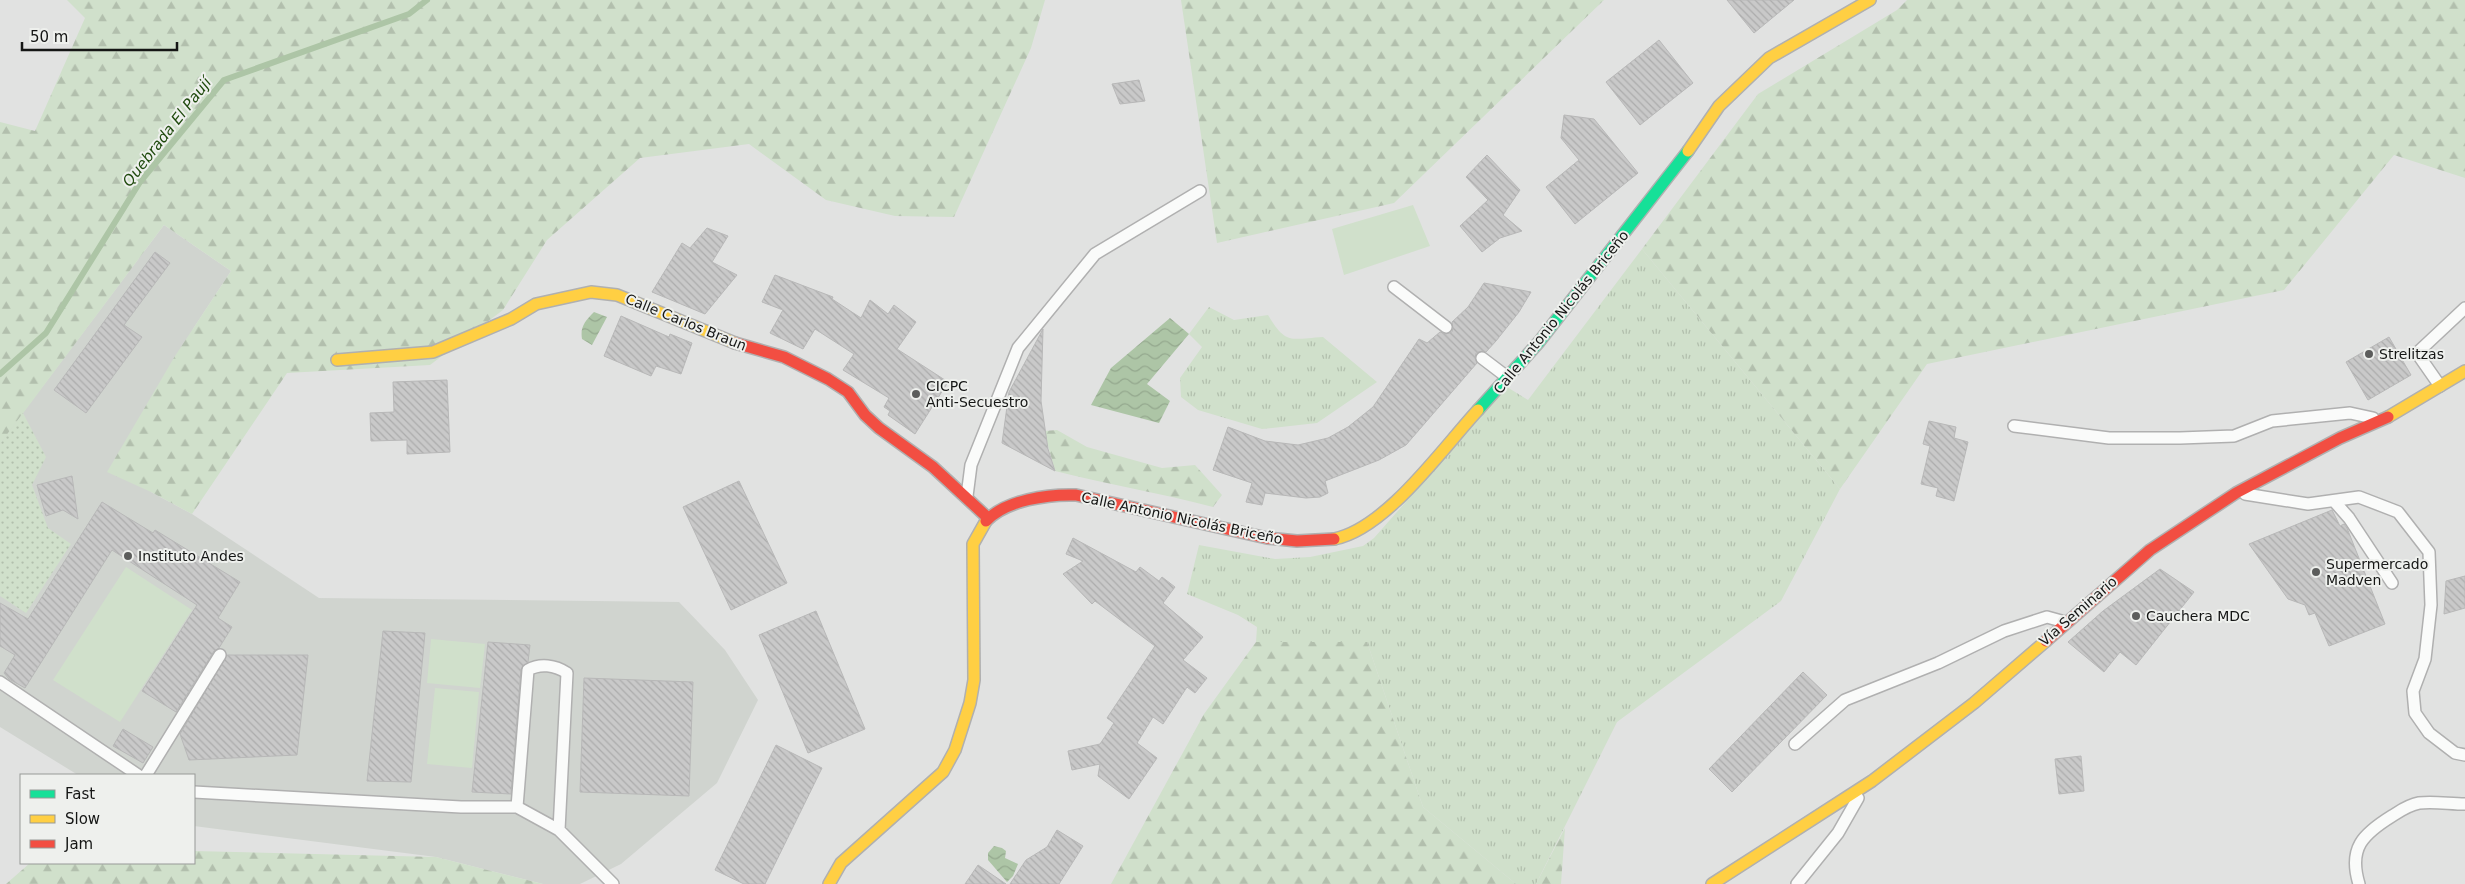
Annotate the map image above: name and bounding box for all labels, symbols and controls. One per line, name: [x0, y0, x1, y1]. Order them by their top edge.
scale bar: [22, 20, 178, 52]
text: 50 m: [30, 28, 68, 46]
water label: Quebrada El Paují: [119, 72, 216, 190]
street label: Calle Antonio Nicolás Briceño: [1490, 227, 1632, 397]
street label: Calle Carlos Braun: [623, 290, 749, 354]
place label: Strelitzas: [2379, 346, 2444, 362]
marker: Strelitzas: [2363, 348, 2375, 360]
place label: CICPC Anti-Secuestro: [926, 378, 1028, 410]
marker: CICPC Anti-Secuestro: [910, 388, 922, 400]
street label: Calle Antonio Nicolás Briceño: [1080, 489, 1284, 547]
place label: Instituto Andes: [138, 548, 244, 564]
marker: Instituto Andes: [122, 550, 134, 562]
place label: Supermercado Madven: [2326, 556, 2428, 588]
marker: Supermercado Madven: [2310, 566, 2322, 578]
street label: Vía Seminario: [2036, 573, 2120, 649]
place label: Cauchera MDC: [2146, 608, 2250, 624]
marker: Cauchera MDC: [2130, 610, 2142, 622]
legend: [20, 774, 195, 864]
text: Fast: [65, 785, 95, 803]
text: Slow: [65, 810, 100, 828]
text: Jam: [64, 835, 93, 853]

